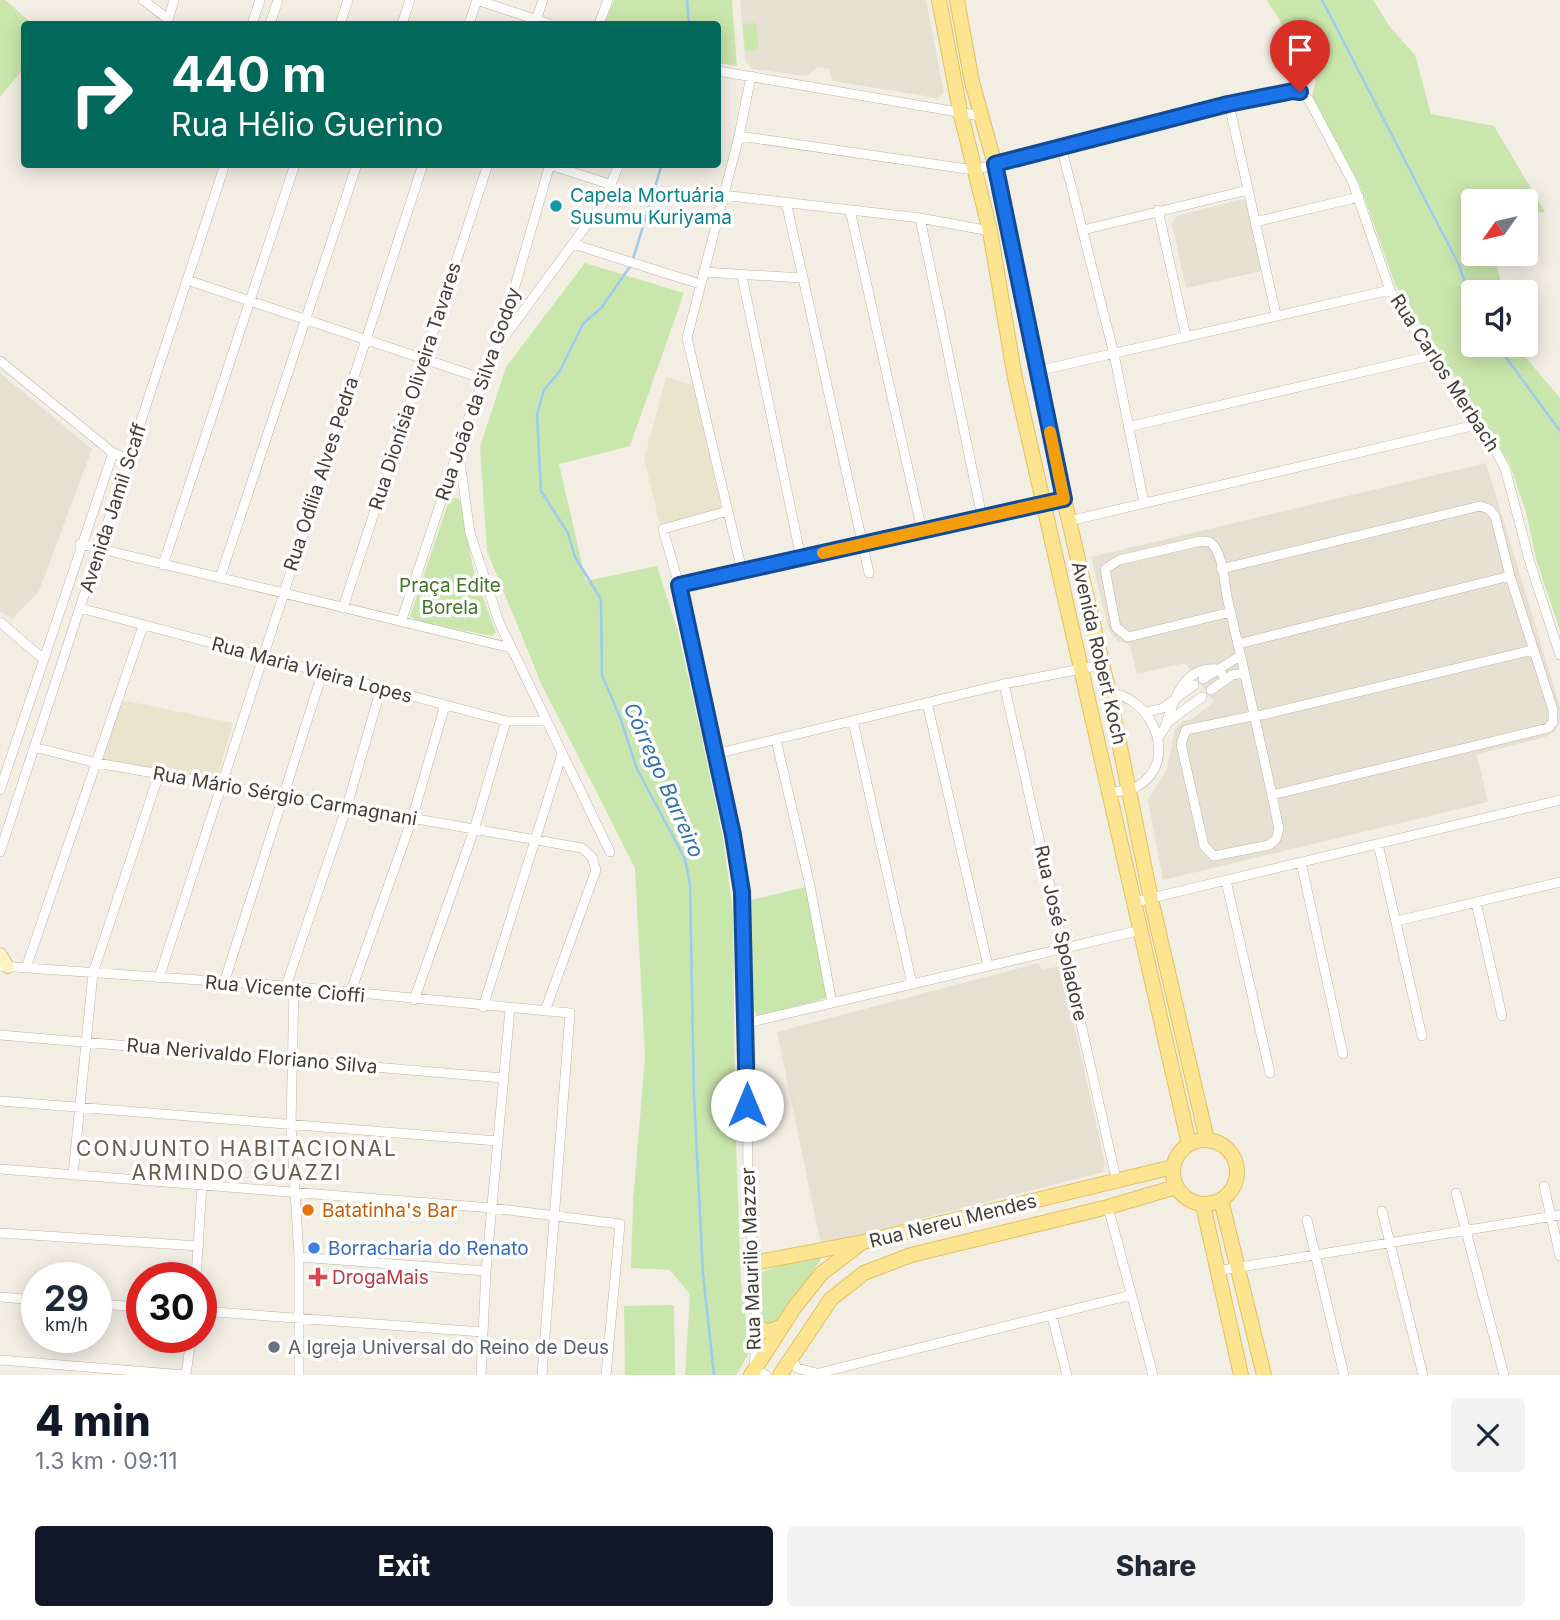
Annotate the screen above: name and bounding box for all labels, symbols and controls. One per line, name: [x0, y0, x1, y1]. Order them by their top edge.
pin: [1270, 20, 1330, 92]
icon: arrive: [1281, 31, 1319, 69]
text: 440 m: [171, 45, 327, 104]
icon: right: [56, 49, 147, 140]
text: Rua Hélio Guerino: [171, 105, 443, 144]
place label: Capela Mortuária Susumu Kuriyama: [570, 184, 732, 229]
north arrow: [1461, 189, 1538, 266]
map controls: [1461, 189, 1538, 357]
marker: Capela Mortuária Susumu Kuriyama: [548, 198, 564, 214]
street label: Rua Dionísia Oliveira Tavares: [364, 259, 466, 513]
button: sound: [1461, 280, 1538, 357]
street label: Rua João da Silva Godoy: [431, 284, 525, 504]
street label: Rua Carlos Merbach: [1385, 290, 1505, 456]
street label: Rua Odília Alves Pedra: [279, 374, 363, 574]
street label: Avenida Jamil Scaff: [75, 420, 151, 596]
street label: Avenida Robert Koch: [1067, 559, 1131, 747]
park label: Praça Edite Borela: [399, 574, 501, 619]
street label: Rua Maria Vieira Lopes: [209, 632, 415, 708]
water label: Córrego Barreiro: [619, 699, 709, 861]
street label: Rua Mário Sérgio Carmagnani: [151, 761, 419, 831]
street label: Rua José Spoladore: [1030, 843, 1092, 1023]
street label: Rua Vicente Cioffi: [204, 971, 366, 1007]
street label: Rua Nerivaldo Floriano Silva: [126, 1034, 378, 1078]
position arrow: [710, 1068, 784, 1142]
district label: CONJUNTO HABITACIONAL ARMINDO GUAZZI: [76, 1136, 398, 1185]
street label: Rua Maurilio Mazzer: [736, 1167, 766, 1351]
street label: Rua Nereu Mendes: [867, 1189, 1039, 1253]
place label: Batatinha's Bar: [322, 1199, 457, 1222]
marker: Batatinha's Bar: [300, 1202, 316, 1218]
place label: Borracharia do Renato: [328, 1237, 529, 1260]
marker: Borracharia do Renato: [306, 1240, 322, 1256]
speed limit sign: 30: [126, 1262, 217, 1353]
place label: DrogaMais: [332, 1266, 429, 1289]
marker: DrogaMais: [310, 1269, 326, 1285]
text: 29: [44, 1277, 89, 1319]
text: km/h: [45, 1314, 88, 1335]
place label: A Igreja Universal do Reino de Deus: [288, 1336, 609, 1359]
marker: A Igreja Universal do Reino de Deus: [266, 1339, 282, 1355]
text: 4 min: [35, 1395, 151, 1446]
button: close: [1451, 1398, 1525, 1472]
text: 1.3 km · 09:11: [35, 1447, 177, 1475]
button: Exit: [35, 1526, 773, 1606]
button: Share: [787, 1526, 1525, 1606]

